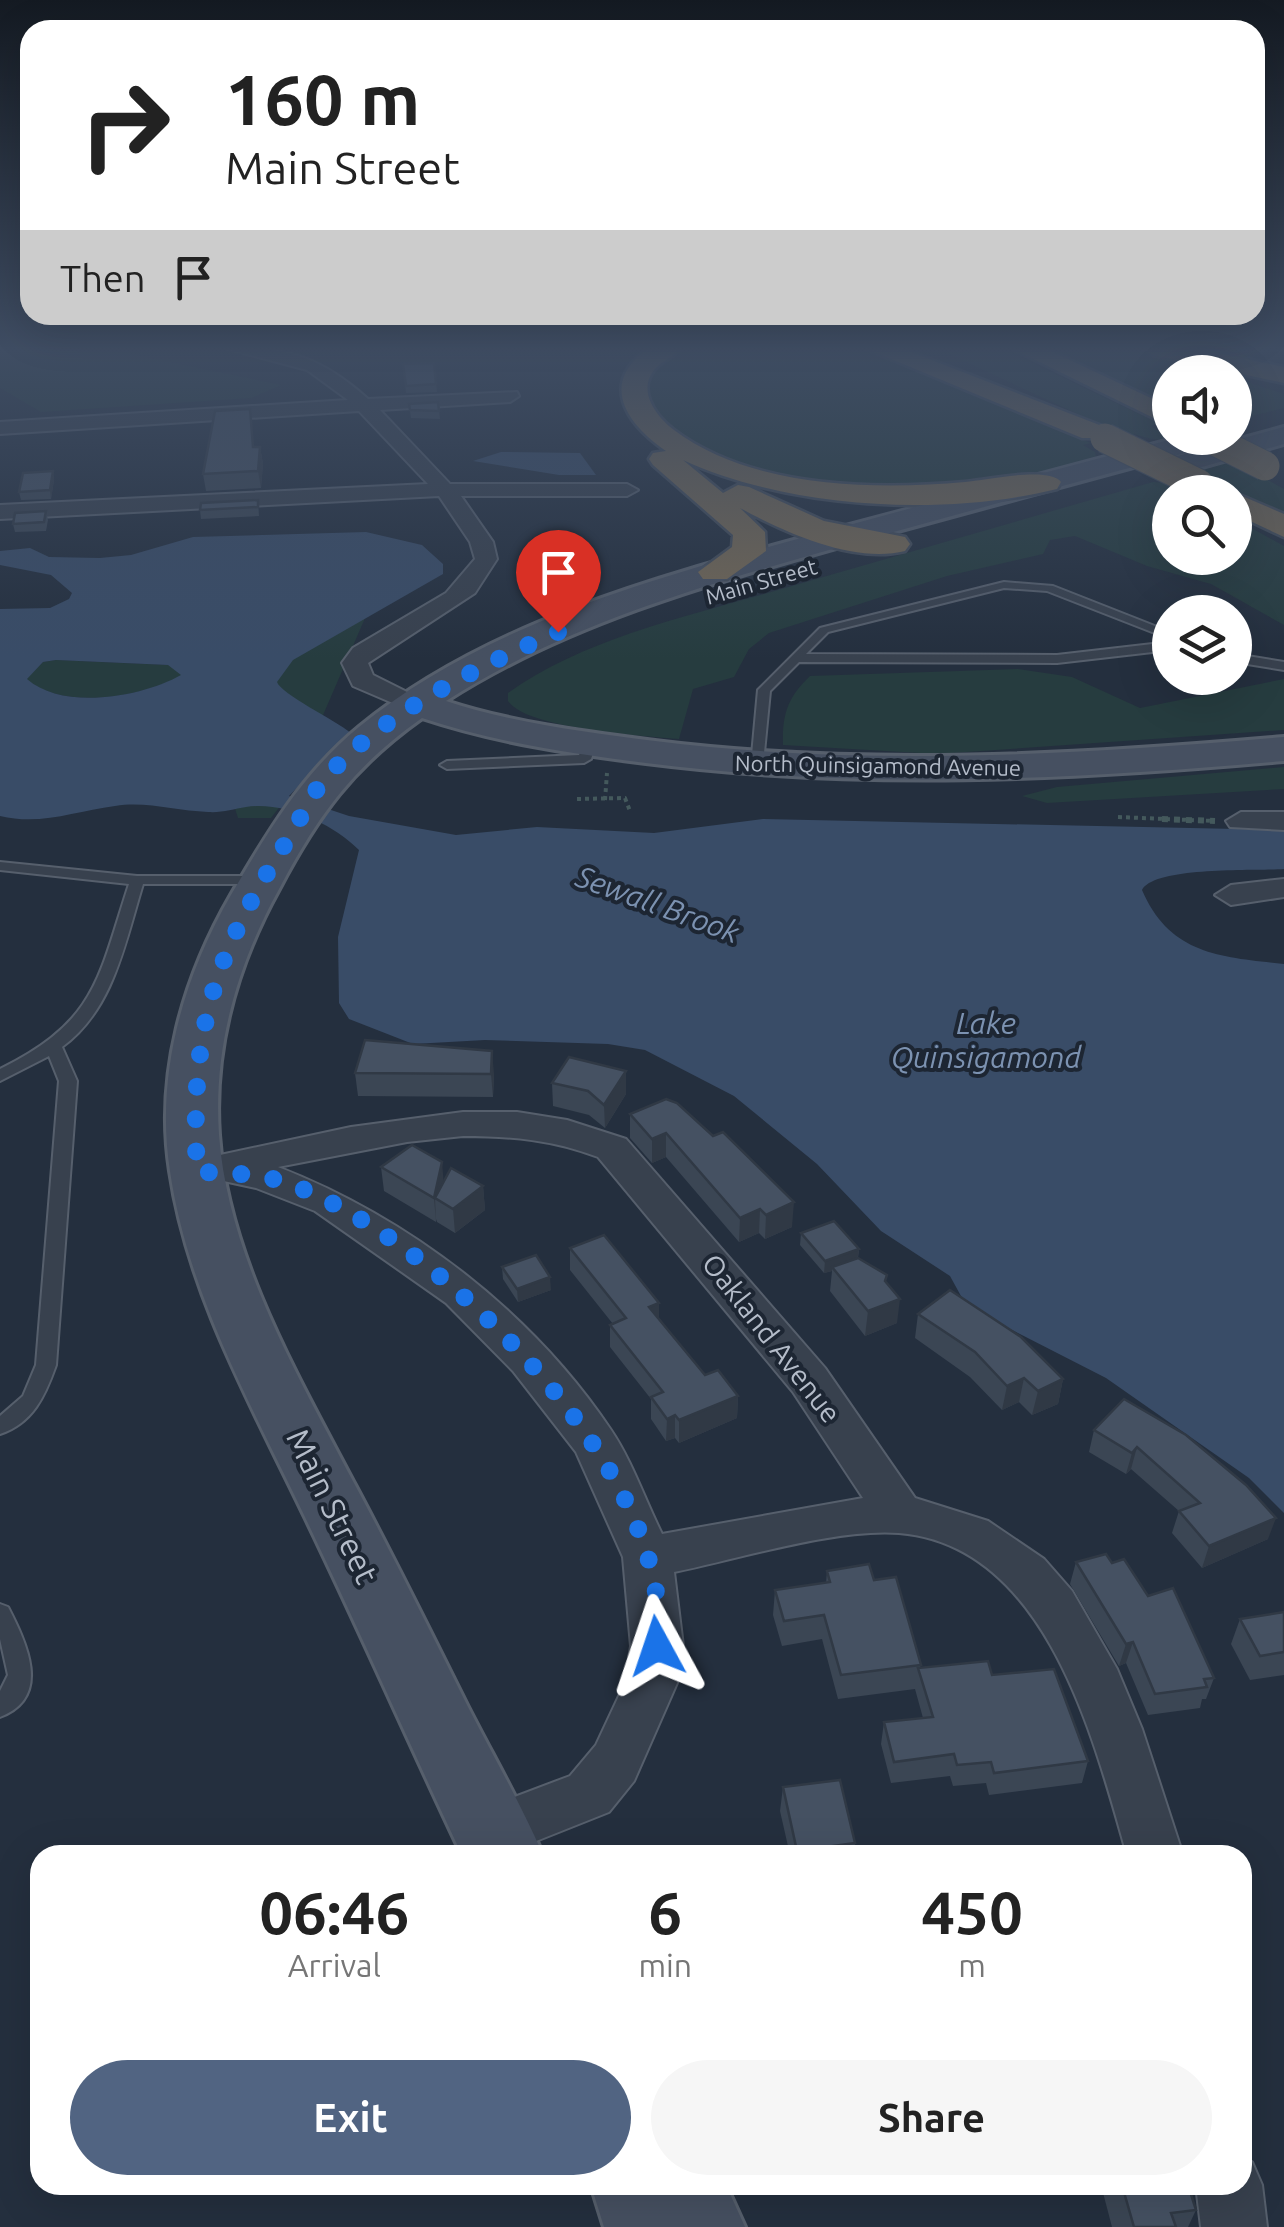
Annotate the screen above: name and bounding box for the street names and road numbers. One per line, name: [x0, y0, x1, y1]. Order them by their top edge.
street label: Main Street: [702, 553, 820, 609]
street label: North Quinsigamond Avenue: [735, 750, 1021, 780]
street label: Oakland Avenue: [697, 1248, 847, 1428]
street label: Main Street: [280, 1423, 386, 1589]

